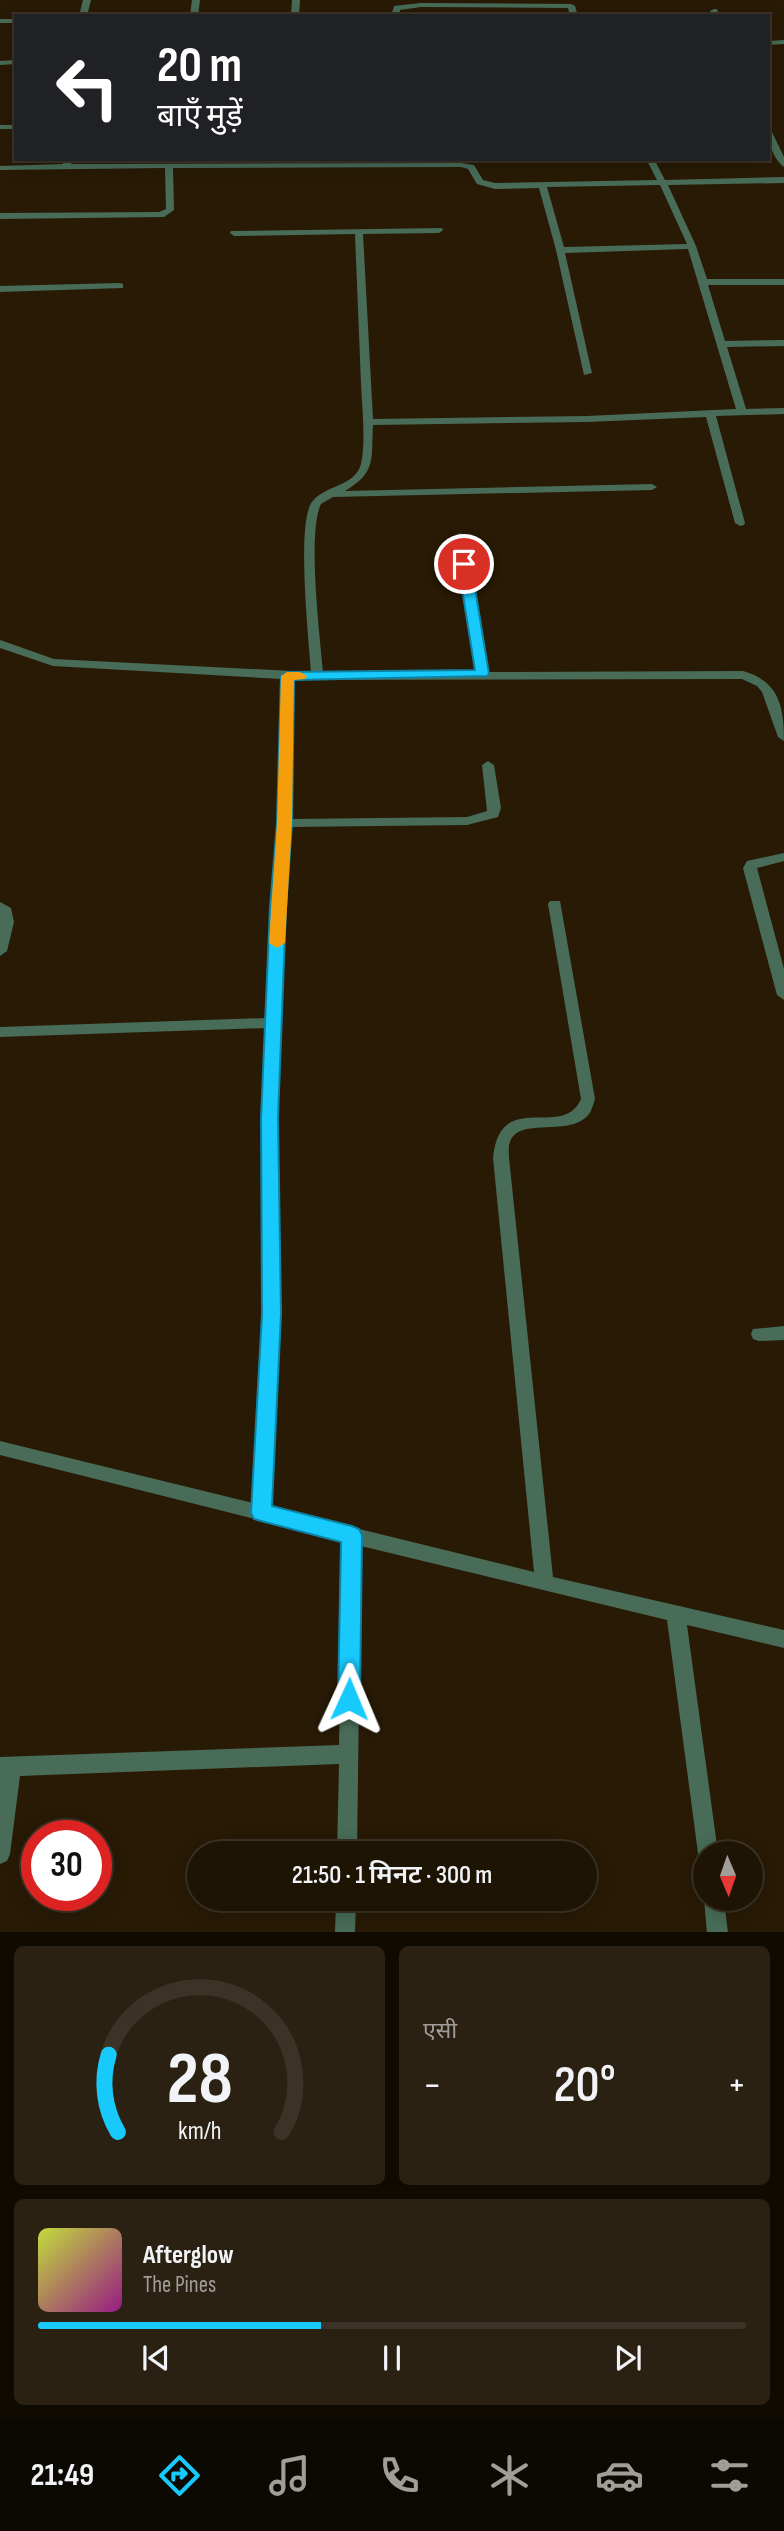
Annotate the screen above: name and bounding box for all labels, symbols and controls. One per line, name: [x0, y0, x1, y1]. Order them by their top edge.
text: 20 m: [157, 37, 242, 96]
icon: left: [42, 42, 133, 133]
text: बाएँ मुड़ें: [157, 97, 243, 136]
pin: [434, 534, 494, 594]
icon: arrive: [445, 545, 483, 583]
position arrow: [312, 1662, 386, 1736]
speed limit sign: 30: [21, 1820, 112, 1911]
north arrow: [693, 1841, 763, 1911]
map controls: [693, 1841, 763, 1911]
text: 21:50 · 1 मिनट · 300 m: [292, 1860, 492, 1891]
text: एसी: [423, 2017, 457, 2045]
text: 28: [166, 2036, 233, 2124]
text: 20°: [553, 2054, 616, 2117]
text: −: [423, 2063, 442, 2108]
text: +: [727, 2063, 746, 2108]
text: km/h: [178, 2115, 221, 2146]
text: Afterglow: [143, 2240, 234, 2271]
text: The Pines: [143, 2271, 216, 2299]
icon: previous: [137, 2339, 175, 2377]
icon: pause: [373, 2339, 411, 2377]
icon: next: [609, 2339, 647, 2377]
icon: directions: [155, 2451, 204, 2500]
icon: music: [265, 2451, 314, 2500]
icon: phone: [375, 2451, 424, 2500]
icon: climate: [485, 2451, 534, 2500]
icon: car: [595, 2451, 644, 2500]
icon: filters: [705, 2451, 754, 2500]
text: 21:49: [30, 2456, 94, 2495]

